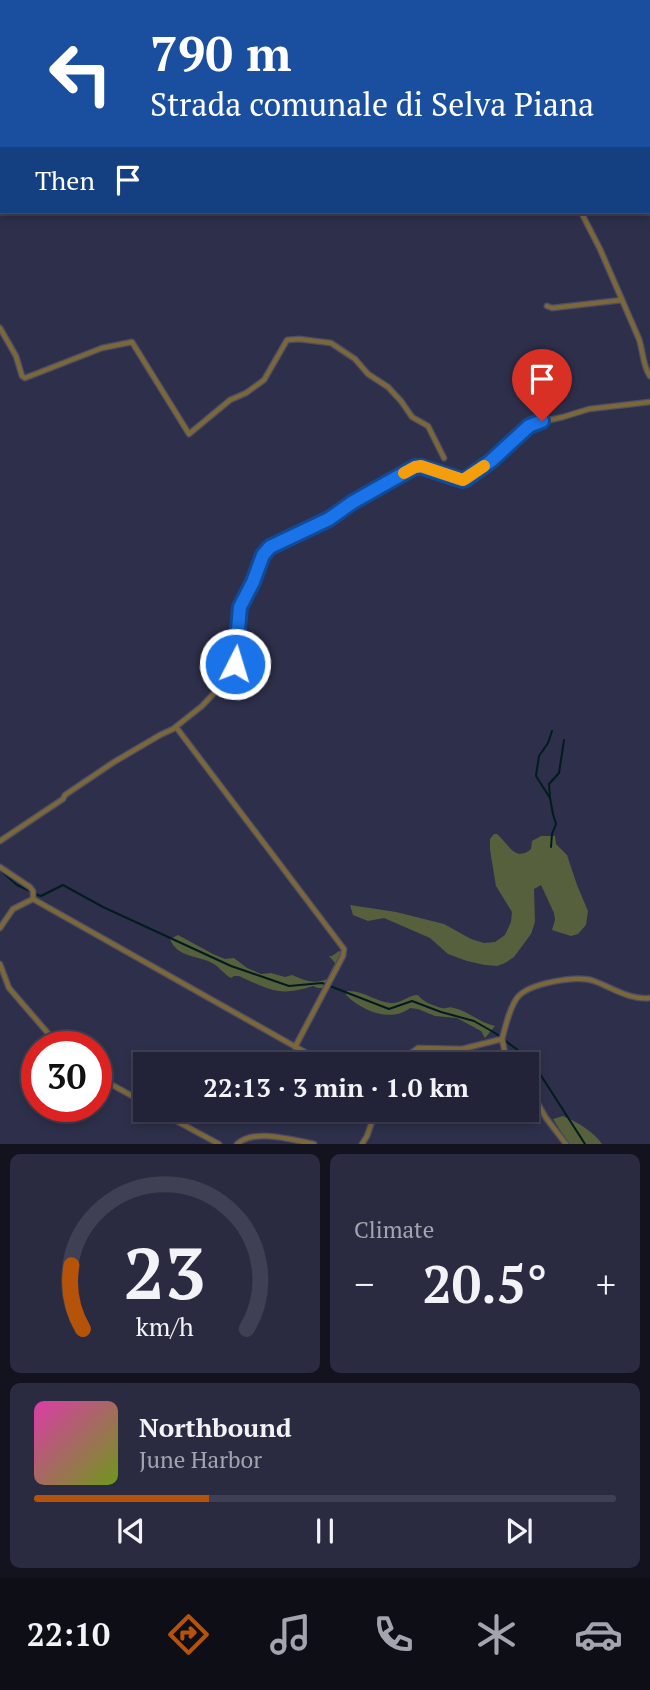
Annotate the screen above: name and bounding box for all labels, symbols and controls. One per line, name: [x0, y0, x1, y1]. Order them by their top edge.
text: 790 m: [150, 20, 292, 85]
icon: left: [35, 28, 126, 119]
text: Strada comunale di Selva Piana: [150, 83, 594, 125]
icon: arrive: [109, 161, 147, 199]
text: Then: [35, 163, 95, 197]
pin: [512, 349, 572, 421]
icon: arrive: [523, 360, 561, 398]
position arrow: [198, 627, 272, 701]
speed limit sign: 30: [21, 1031, 112, 1122]
text: 22:13 · 3 min · 1.0 km: [203, 1070, 469, 1104]
text: Climate: [354, 1214, 434, 1245]
text: 23: [124, 1224, 206, 1321]
text: 20.5°: [422, 1249, 548, 1318]
text: −: [354, 1259, 374, 1309]
text: +: [596, 1259, 616, 1309]
text: km/h: [136, 1310, 194, 1343]
text: Northbound: [139, 1410, 292, 1444]
text: June Harbor: [139, 1444, 262, 1475]
icon: previous: [112, 1512, 150, 1550]
icon: pause: [306, 1512, 344, 1550]
icon: next: [500, 1512, 538, 1550]
icon: directions: [164, 1610, 213, 1659]
icon: music: [266, 1610, 315, 1659]
icon: phone: [369, 1610, 418, 1659]
icon: climate: [472, 1610, 521, 1659]
icon: car: [574, 1610, 623, 1659]
text: 22:10: [27, 1613, 110, 1655]

